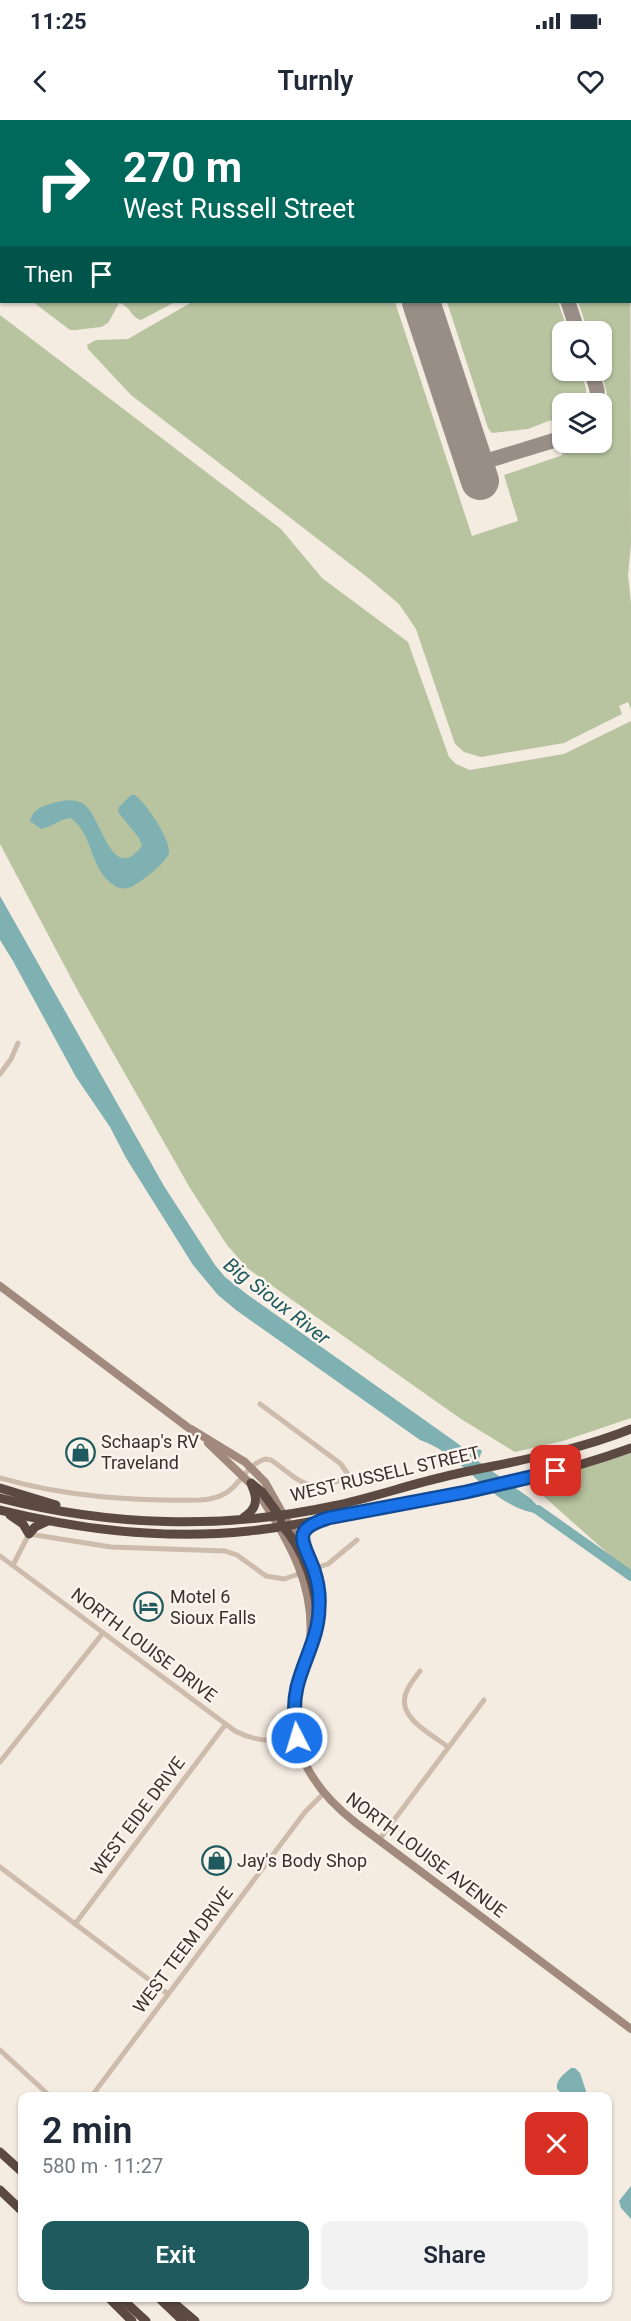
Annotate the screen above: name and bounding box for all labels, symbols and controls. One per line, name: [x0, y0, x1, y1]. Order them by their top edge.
text: 11:25: [30, 9, 87, 34]
icon: back: [24, 65, 57, 98]
text: Turnly: [278, 65, 353, 97]
icon: heart: [574, 65, 607, 98]
text: 270 m: [123, 143, 242, 192]
icon: right: [24, 144, 102, 222]
text: West Russell Street: [123, 193, 355, 225]
icon: arrive: [85, 258, 118, 291]
text: Then: [24, 262, 73, 287]
map controls: [552, 321, 612, 453]
button: search: [552, 321, 612, 381]
button: layers: [552, 393, 612, 453]
water label: Big Sioux River: [219, 1252, 336, 1351]
place label: Schaap's RV Traveland: [101, 1431, 200, 1473]
shop icon: Schaap's RV Traveland: [64, 1436, 96, 1468]
street label: WEST RUSSELL STREET: [288, 1441, 482, 1506]
pin: [530, 1445, 581, 1496]
icon: arrive: [539, 1454, 572, 1487]
street label: NORTH LOUISE DRIVE: [67, 1583, 221, 1706]
place label: Motel 6 Sioux Falls: [170, 1586, 256, 1628]
hotel icon: Motel 6 Sioux Falls: [133, 1591, 165, 1623]
position arrow: [265, 1706, 329, 1770]
street label: WEST EIDE DRIVE: [86, 1752, 189, 1879]
street label: NORTH LOUISE AVENUE: [342, 1788, 510, 1922]
shop icon: Jay's Body Shop: [200, 1845, 232, 1877]
place label: Jay's Body Shop: [237, 1850, 367, 1871]
street label: WEST TEEM DRIVE: [128, 1883, 237, 2017]
text: 2 min: [42, 2110, 132, 2152]
button: close: [525, 2112, 588, 2175]
text: 580 m · 11:27: [42, 2154, 163, 2178]
button: Exit: [42, 2221, 309, 2290]
button: Share: [321, 2221, 588, 2290]

